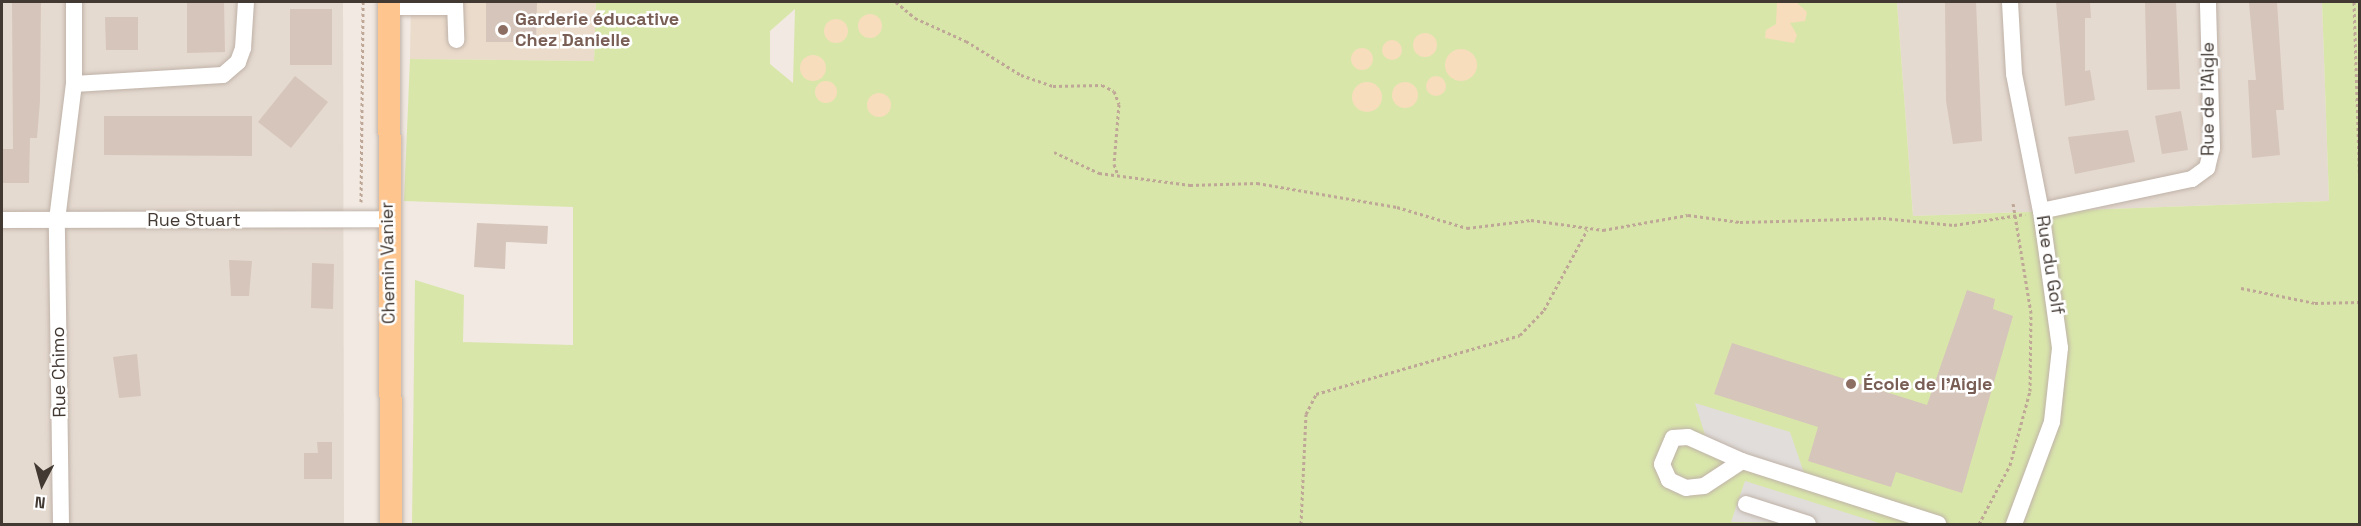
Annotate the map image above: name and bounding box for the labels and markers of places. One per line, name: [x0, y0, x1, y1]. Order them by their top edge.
place label: Garderie éducative Chez Danielle: [515, 9, 679, 52]
marker: Garderie éducative Chez Danielle: [496, 23, 510, 37]
place label: École de l'Aigle: [1863, 373, 1993, 395]
marker: École de l'Aigle: [1844, 377, 1858, 391]

